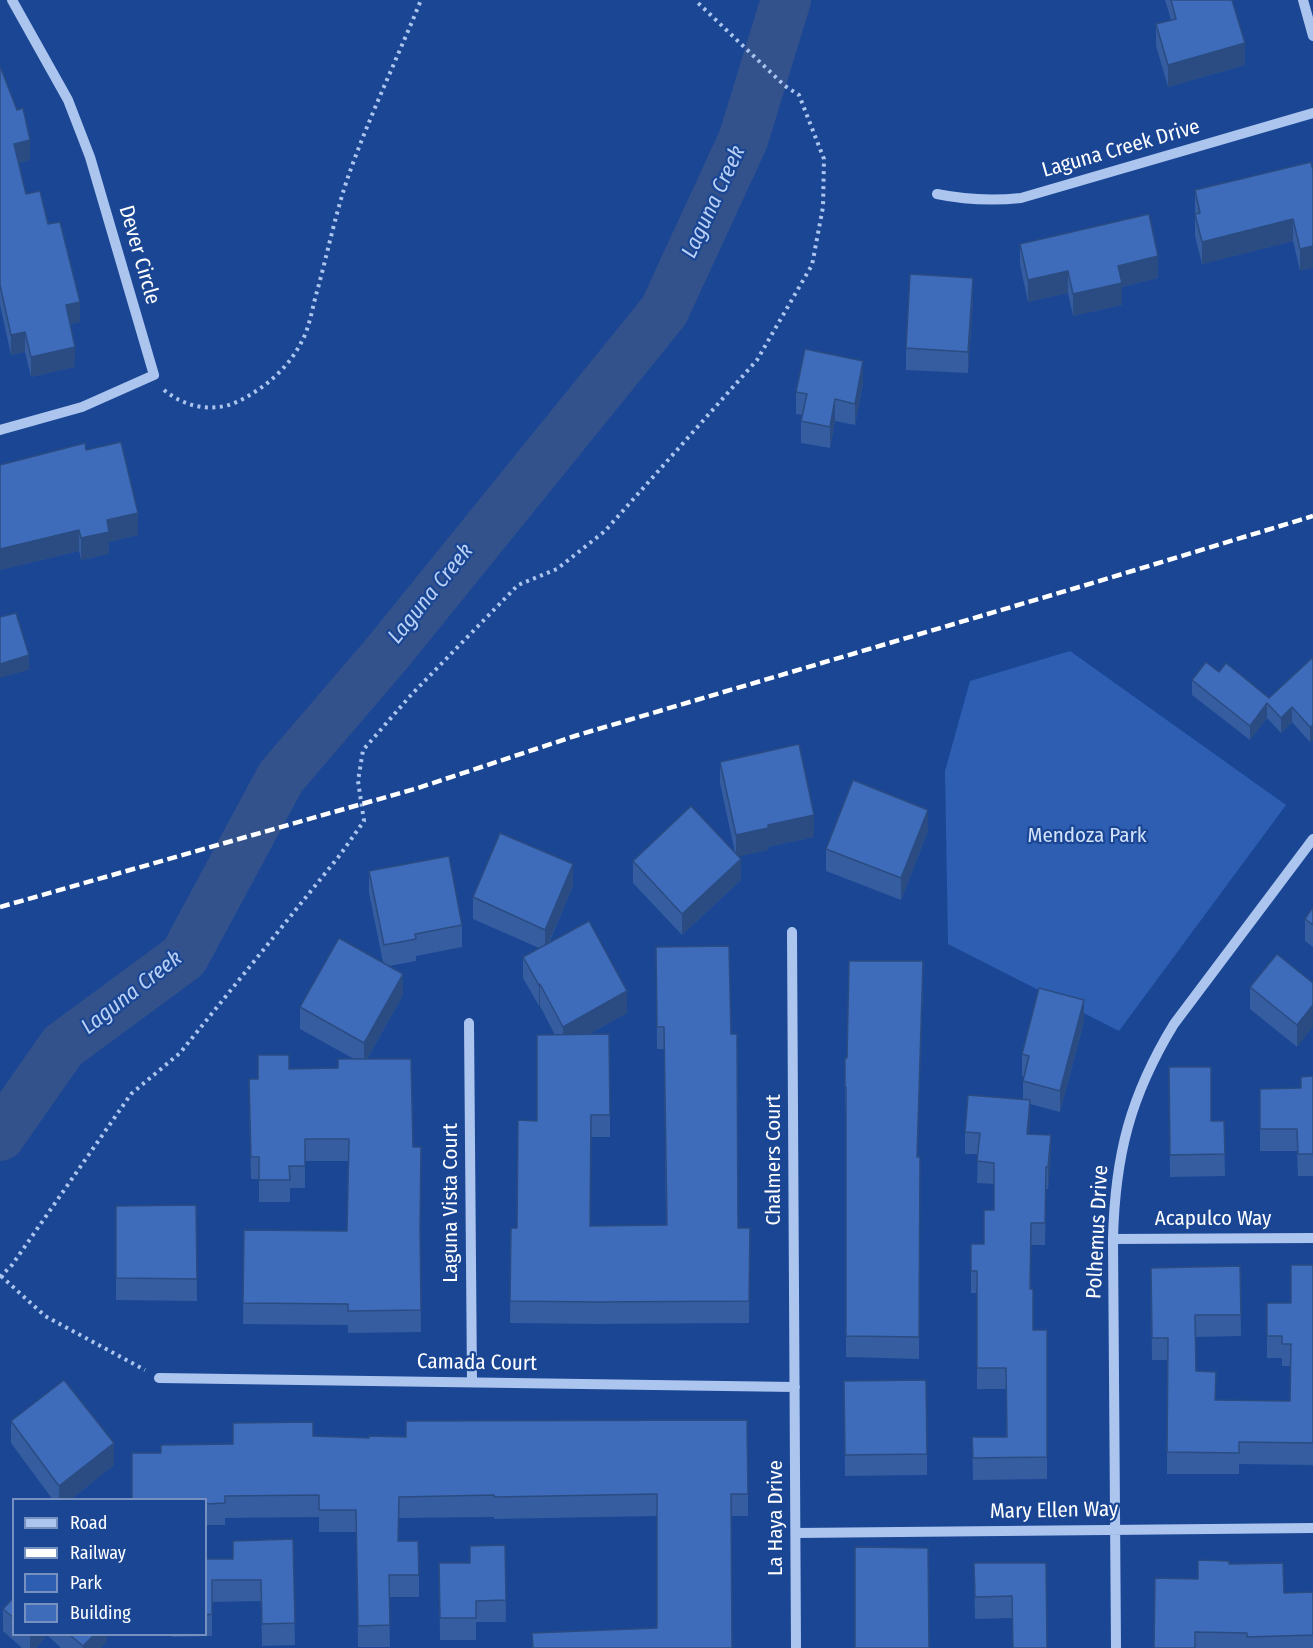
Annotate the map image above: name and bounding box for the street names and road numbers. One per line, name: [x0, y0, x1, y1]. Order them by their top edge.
street label: Laguna Creek Drive: [1039, 114, 1203, 184]
street label: Dever Circle: [113, 203, 165, 307]
street label: Chalmers Court: [761, 1094, 787, 1226]
street label: Laguna Vista Court: [438, 1123, 464, 1283]
street label: Polhemus Drive: [1082, 1164, 1114, 1300]
street label: Acapulco Way: [1155, 1206, 1271, 1232]
street label: Camada Court: [417, 1349, 537, 1377]
street label: La Haya Drive: [763, 1460, 789, 1576]
street label: Mary Ellen Way: [990, 1497, 1118, 1525]

